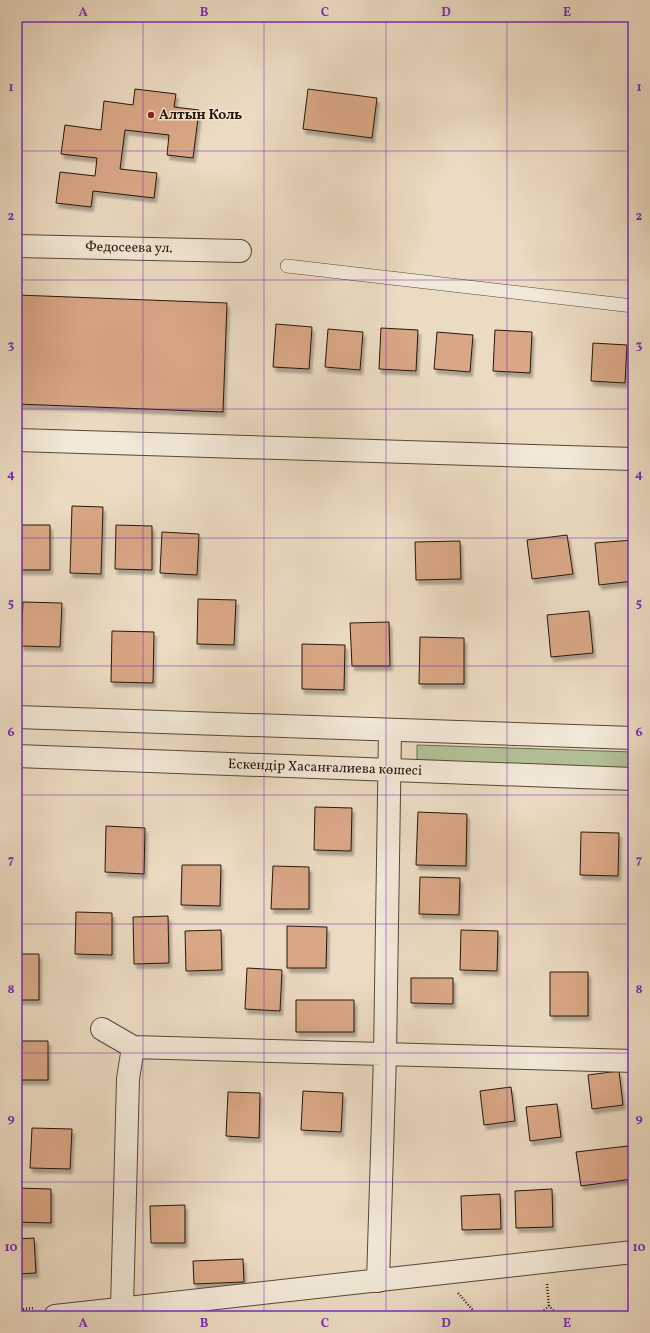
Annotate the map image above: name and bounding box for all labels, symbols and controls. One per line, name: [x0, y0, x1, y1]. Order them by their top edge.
text: A: [78, 4, 88, 22]
text: B: [200, 4, 209, 22]
text: C: [321, 4, 329, 22]
text: D: [441, 4, 451, 22]
text: E: [563, 4, 571, 22]
text: 1: [8, 79, 14, 97]
text: 1: [636, 79, 642, 97]
place label: Алтын Коль: [159, 106, 242, 125]
marker: Алтын Коль: [146, 110, 156, 120]
text: 2: [8, 208, 15, 226]
text: 2: [636, 208, 643, 226]
street label: Федосеева ул.: [85, 238, 173, 258]
text: 3: [8, 337, 15, 355]
text: 3: [636, 337, 643, 355]
text: 4: [7, 466, 15, 484]
text: 4: [635, 466, 643, 484]
text: 5: [8, 595, 14, 613]
text: 5: [636, 595, 642, 613]
text: 6: [7, 724, 15, 742]
text: 6: [635, 724, 643, 742]
street label: Ескендір Хасанғалиева көшесі: [228, 755, 422, 781]
text: 7: [8, 852, 14, 870]
text: 7: [636, 852, 642, 870]
text: 8: [7, 981, 15, 999]
text: 8: [635, 981, 643, 999]
text: 9: [7, 1110, 15, 1128]
text: 9: [635, 1110, 643, 1128]
text: 10: [4, 1239, 18, 1257]
text: 10: [632, 1239, 646, 1257]
text: A: [78, 1315, 88, 1333]
text: B: [200, 1315, 209, 1333]
text: C: [321, 1315, 329, 1333]
text: D: [441, 1315, 451, 1333]
text: E: [563, 1315, 571, 1333]

